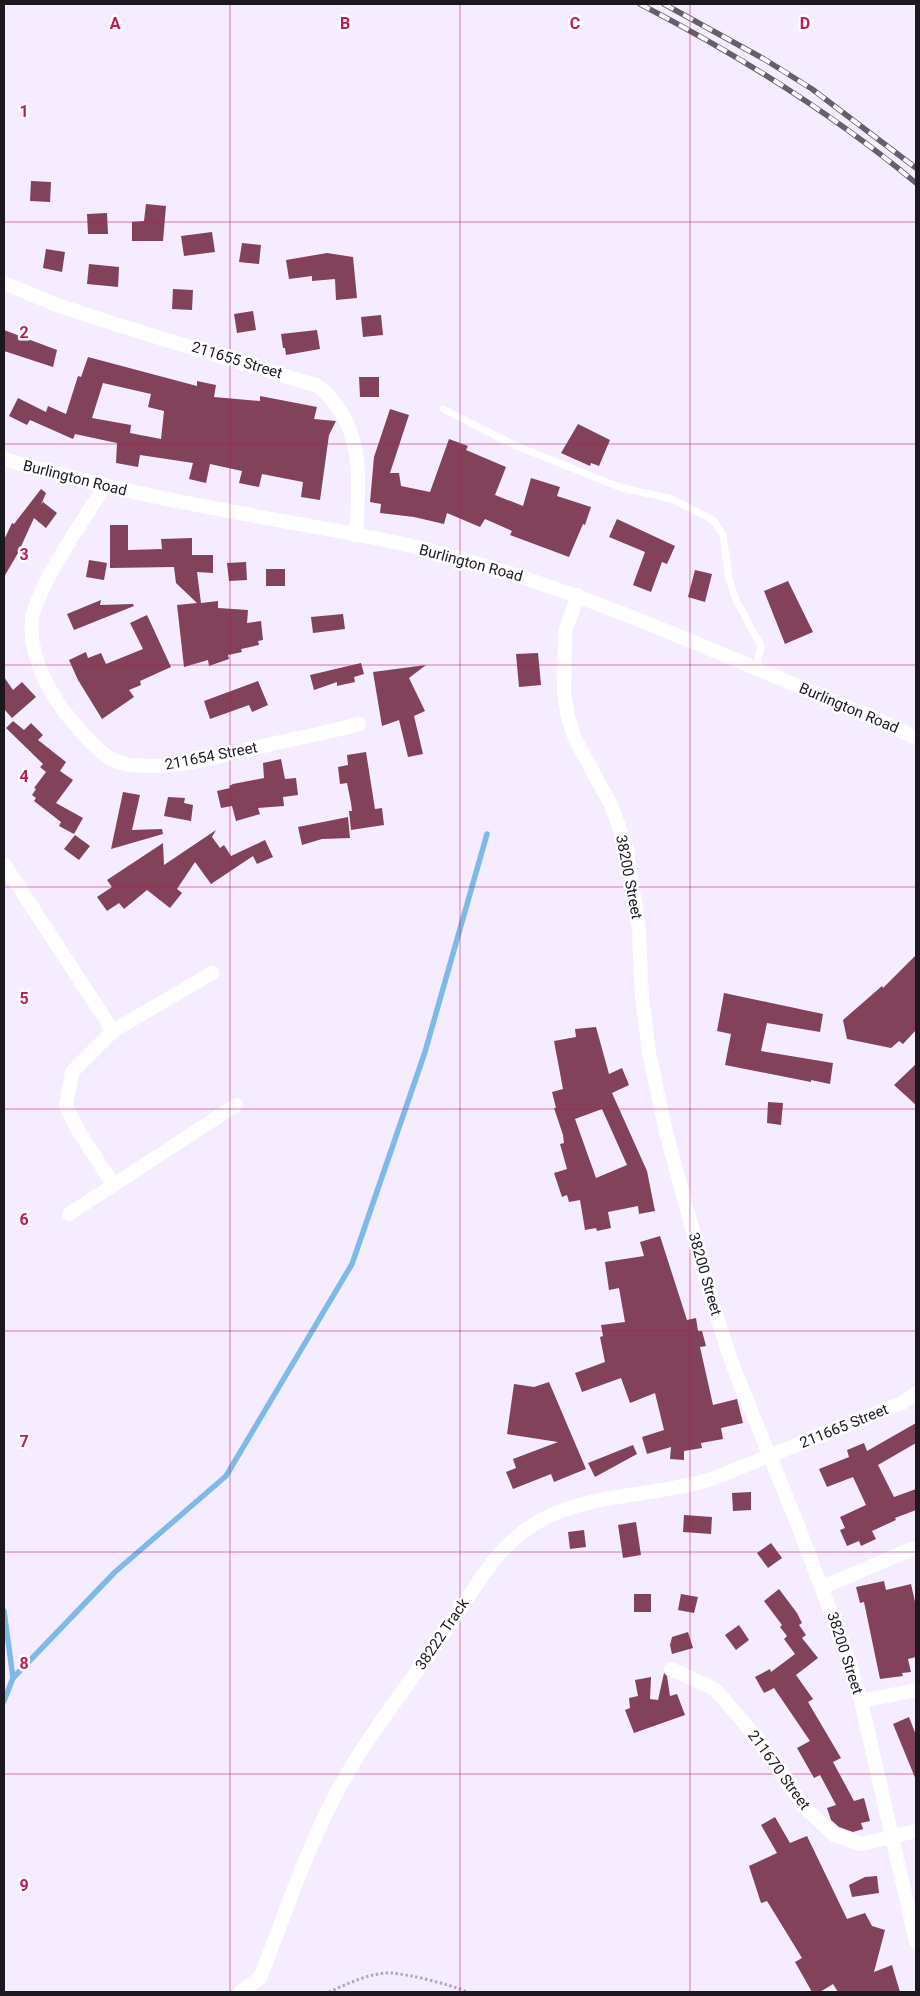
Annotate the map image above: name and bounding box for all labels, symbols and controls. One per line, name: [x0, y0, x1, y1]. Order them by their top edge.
text: A: [110, 14, 121, 33]
text: B: [340, 14, 350, 33]
text: C: [570, 14, 580, 33]
text: D: [800, 14, 810, 33]
text: 1: [19, 102, 29, 121]
text: 2: [19, 323, 29, 342]
street label: 211655 Street: [189, 338, 285, 382]
street label: Burlington Road: [21, 456, 129, 500]
street label: Burlington Road: [417, 541, 525, 585]
text: 3: [19, 545, 29, 564]
street label: Burlington Road: [796, 679, 902, 737]
street label: 211654 Street: [163, 738, 259, 774]
text: 4: [19, 767, 29, 786]
street label: 38200 Street: [612, 833, 646, 921]
text: 5: [19, 989, 29, 1008]
text: 6: [19, 1210, 29, 1229]
street label: 38200 Street: [685, 1230, 725, 1318]
street label: 211665 Street: [797, 1400, 891, 1452]
text: 7: [19, 1432, 29, 1451]
street label: 38222 Track: [412, 1594, 473, 1673]
street label: 38200 Street: [823, 1610, 867, 1696]
text: 8: [19, 1654, 29, 1673]
street label: 211670 Street: [744, 1727, 814, 1813]
text: 9: [19, 1876, 29, 1895]

